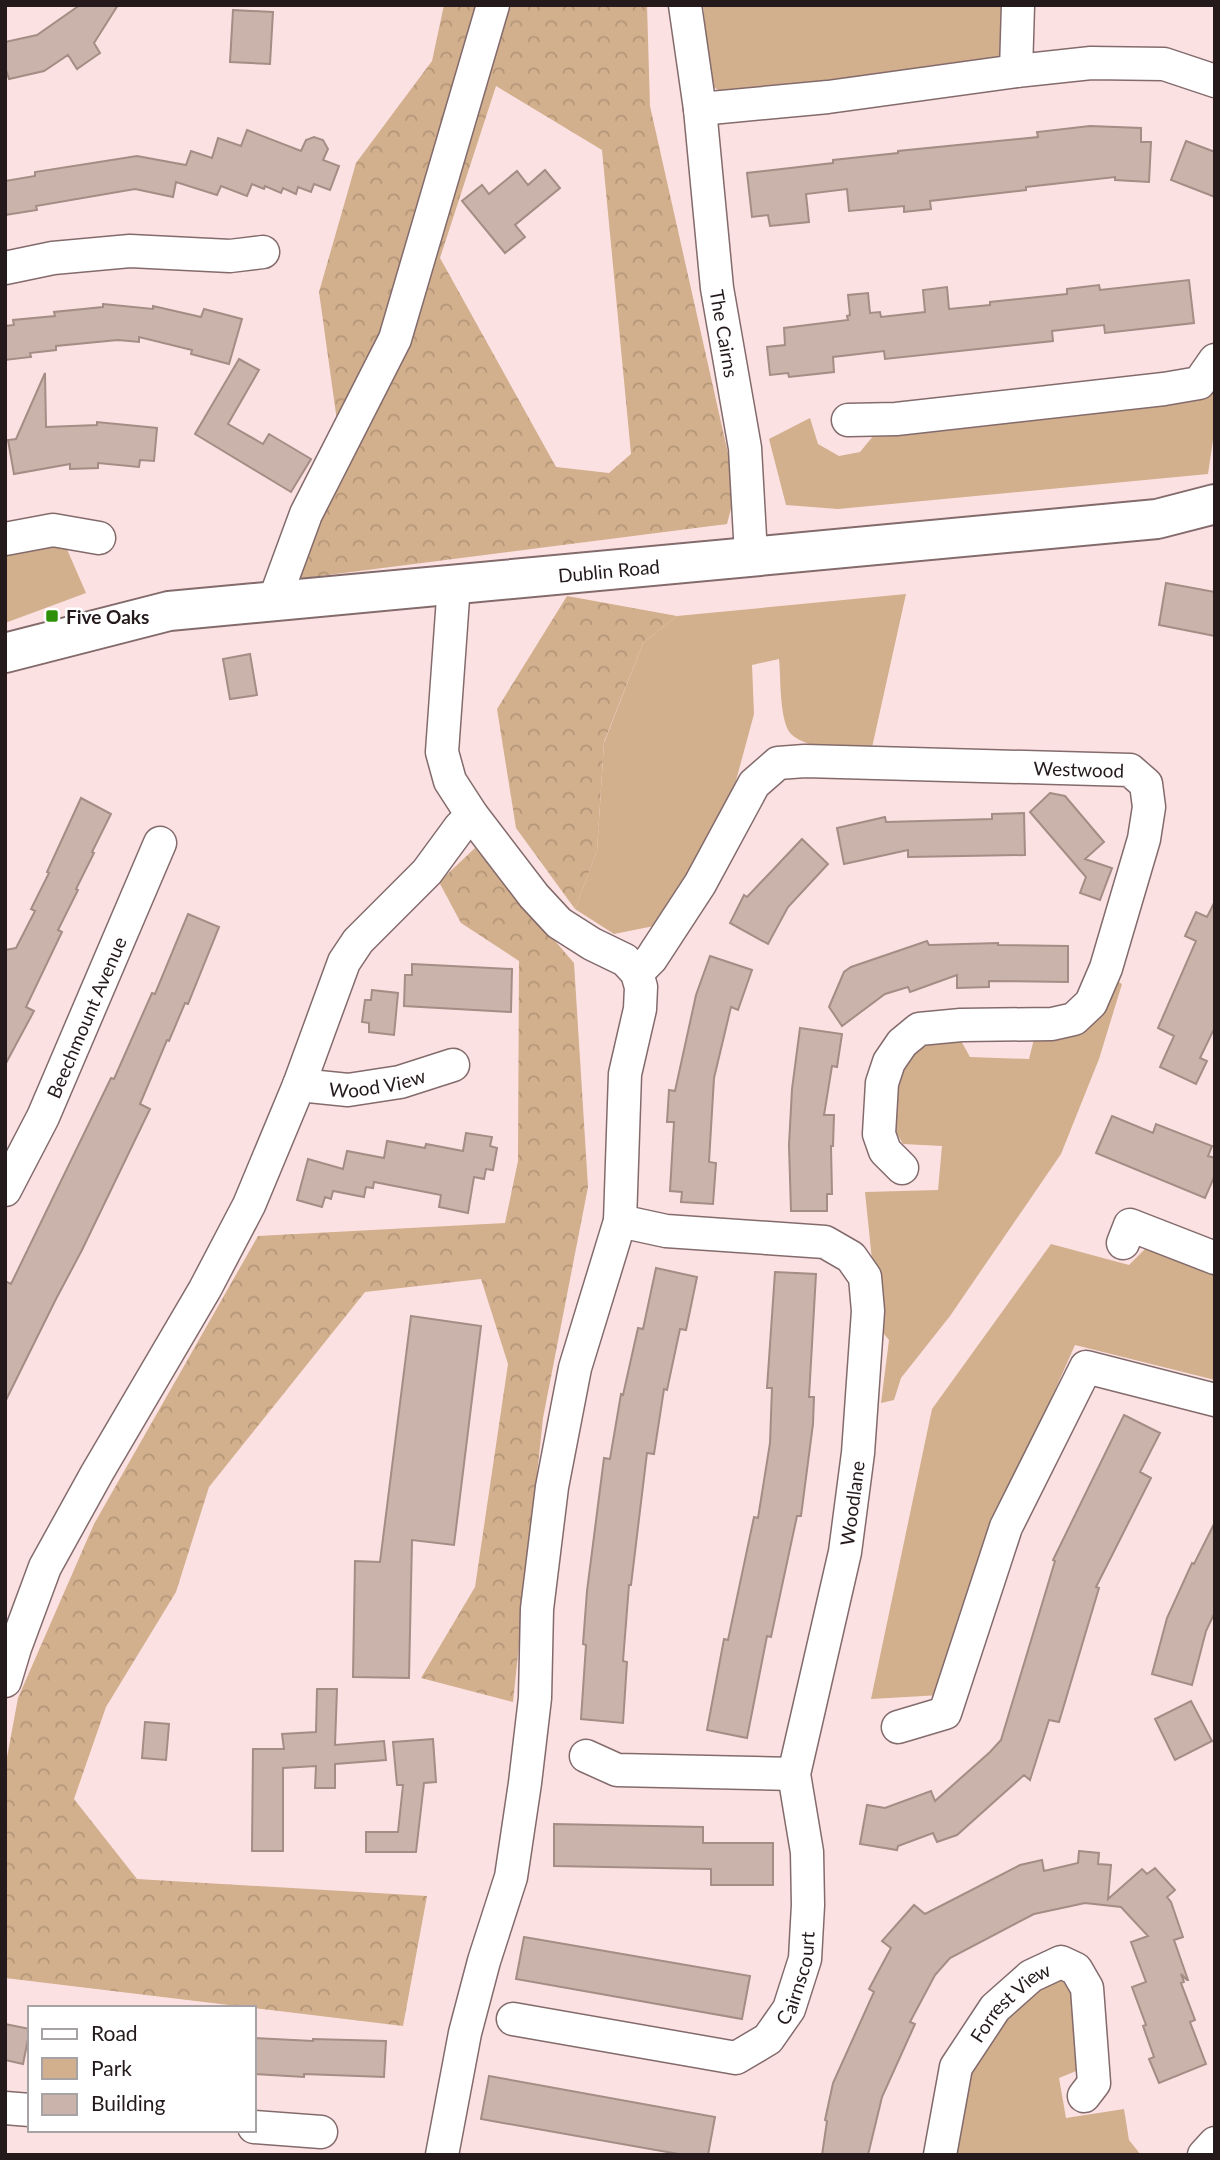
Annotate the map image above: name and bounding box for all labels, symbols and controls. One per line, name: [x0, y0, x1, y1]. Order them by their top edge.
street label: The Cairns: [706, 288, 744, 379]
street label: Dublin Road: [557, 554, 661, 586]
place label: Five Oaks: [66, 605, 149, 628]
marker: Five Oaks: [44, 608, 60, 624]
street label: Westwood: [1033, 756, 1125, 781]
street label: Beechmount Avenue: [41, 933, 130, 1101]
street label: Wood View: [328, 1063, 428, 1102]
street label: Woodlane: [834, 1459, 868, 1547]
street label: Cairnscourt: [770, 1931, 818, 2029]
street label: Forrest View: [964, 1957, 1054, 2046]
legend: [28, 2006, 256, 2132]
text: Road: [91, 2020, 138, 2045]
text: Park: [91, 2055, 132, 2080]
text: Building: [91, 2090, 166, 2115]

